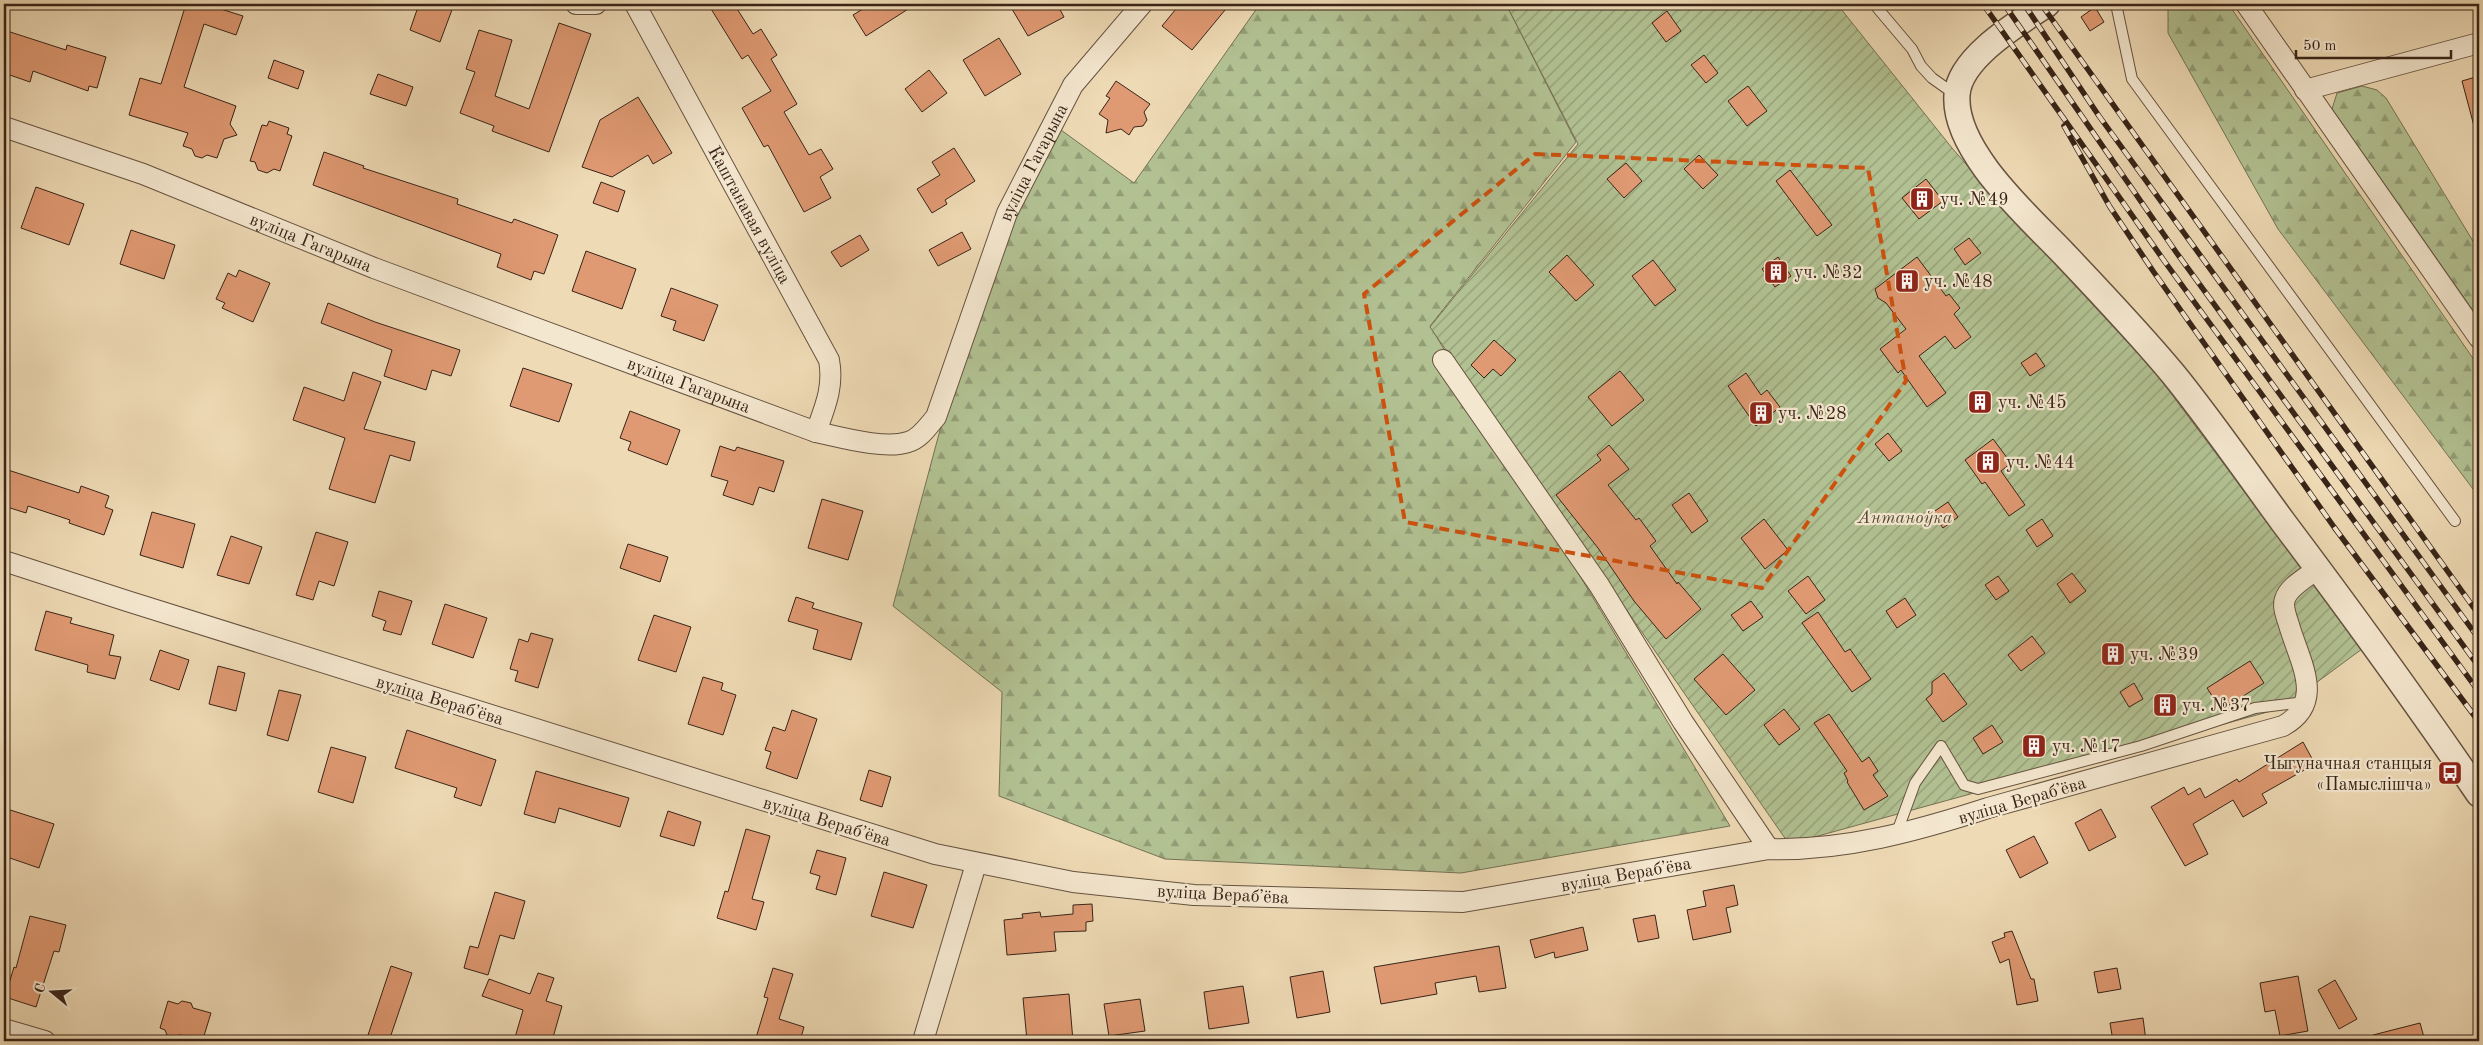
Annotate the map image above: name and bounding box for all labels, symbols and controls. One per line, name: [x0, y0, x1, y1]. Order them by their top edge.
scale bar: [2296, 28, 2450, 60]
text: 50 m: [2303, 39, 2337, 54]
street label: вуліца Гагарына: [997, 101, 1072, 224]
street label: Каштанавая вуліца: [704, 143, 794, 287]
building icon: уч. №49: [1909, 186, 1935, 212]
place label: уч. №49: [1940, 191, 2009, 209]
street label: вуліца Гагарына: [247, 210, 374, 276]
building icon: уч. №32: [1763, 259, 1789, 285]
place label: уч. №32: [1794, 264, 1863, 282]
building icon: уч. №48: [1894, 268, 1920, 294]
place label: уч. №48: [1924, 273, 1993, 291]
street label: вуліца Гагарына: [625, 355, 753, 417]
building icon: уч. №45: [1967, 389, 1993, 415]
place label: уч. №45: [1998, 394, 2067, 412]
building icon: уч. №28: [1748, 400, 1774, 426]
place label: уч. №28: [1778, 405, 1847, 423]
building icon: уч. №44: [1975, 449, 2001, 475]
place label: уч. №44: [2006, 454, 2075, 472]
park label: Антаноўка: [1857, 509, 1953, 527]
building icon: уч. №39: [2100, 641, 2126, 667]
place label: уч. №39: [2130, 646, 2199, 664]
street label: вуліца Верабʼёва: [374, 673, 506, 729]
building icon: уч. №37: [2152, 692, 2178, 718]
place label: уч. №37: [2182, 697, 2251, 715]
building icon: уч. №17: [2021, 733, 2047, 759]
place label: уч. №17: [2052, 738, 2121, 756]
place label: Чыгуначная станцыя «Памыслішча»: [2263, 755, 2432, 794]
bus stop icon: Чыгуначная станцыя «Памыслішча»: [2437, 760, 2463, 786]
street label: вуліца Верабʼёва: [1956, 774, 2088, 828]
street label: вуліца Верабʼёва: [761, 794, 893, 850]
street label: вуліца Верабʼёва: [1560, 855, 1693, 895]
street label: вуліца Верабʼёва: [1156, 883, 1290, 907]
north arrow: [28, 968, 78, 1018]
text: С: [33, 982, 49, 995]

